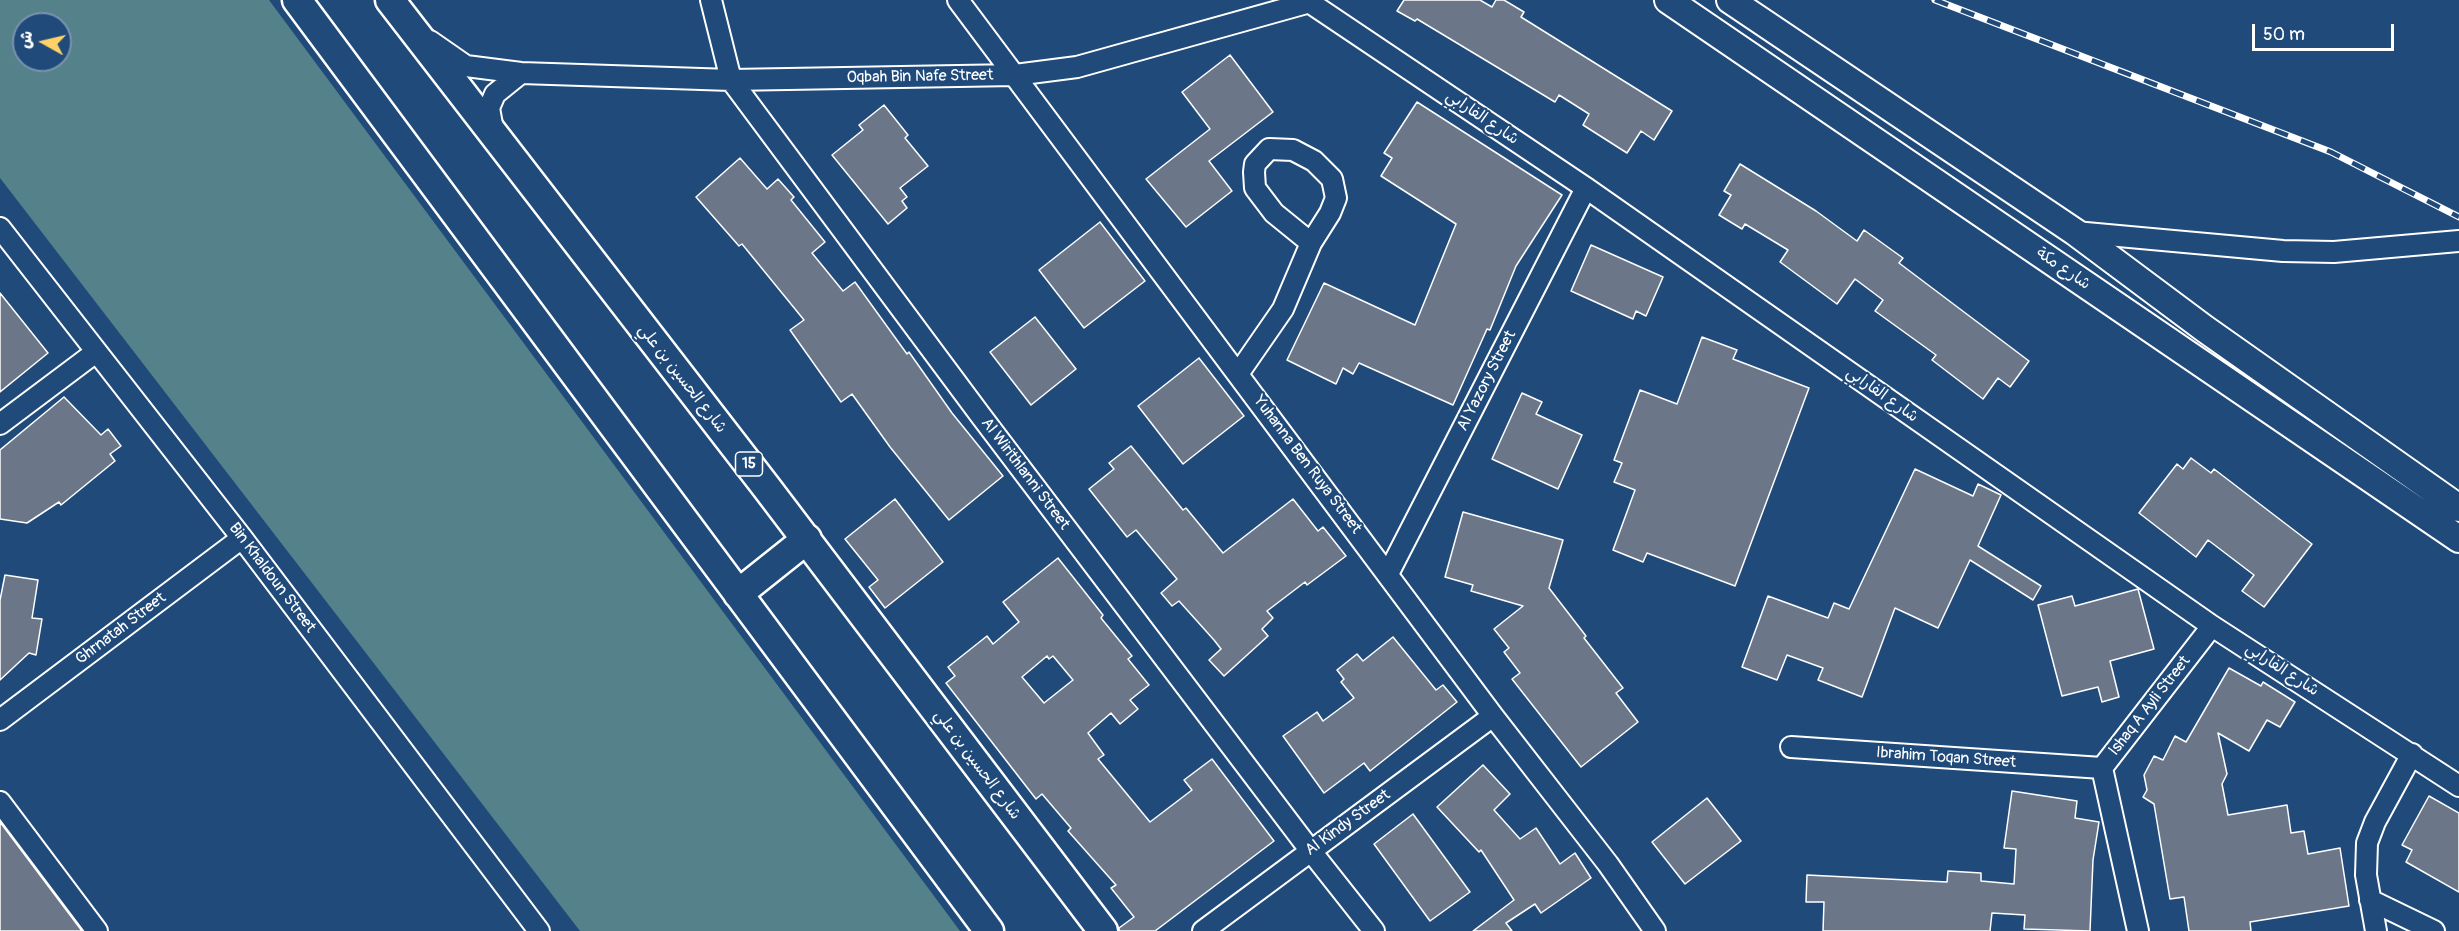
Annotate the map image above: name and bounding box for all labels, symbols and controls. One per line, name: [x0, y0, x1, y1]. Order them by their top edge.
north arrow: [12, 12, 72, 72]
scale bar: [2255, 12, 2398, 50]
text: 50 m: [2263, 23, 2305, 46]
text: ش: [15, 30, 37, 50]
street label: Oqbah Bin Nafe Street: [846, 66, 994, 88]
street label: شارع الفارابي: [1442, 87, 1522, 149]
street label: شارع مكة: [2032, 244, 2094, 294]
street label: شارع الحسين بن علي: [634, 321, 730, 437]
street label: Al Yazory Street: [1453, 328, 1521, 434]
street label: شارع الفارابي: [1842, 363, 1922, 427]
street label: Yuhanna Ben Ruya Street: [1249, 392, 1365, 538]
street label: Al Wirithlanni Street: [977, 414, 1073, 534]
road number: 15: [736, 452, 762, 476]
street label: Bin Khaldoun Street: [224, 519, 320, 637]
street label: Ghrnatah Street: [72, 589, 170, 669]
street label: شارع الفارابي: [2242, 639, 2322, 701]
street label: Ishaq A Ayli Street: [2105, 652, 2195, 760]
street label: شارع الحسين بن علي: [929, 706, 1025, 824]
street label: Ibrahim Toqan Street: [1875, 744, 2017, 772]
street label: Al Kindy Street: [1302, 786, 1394, 860]

